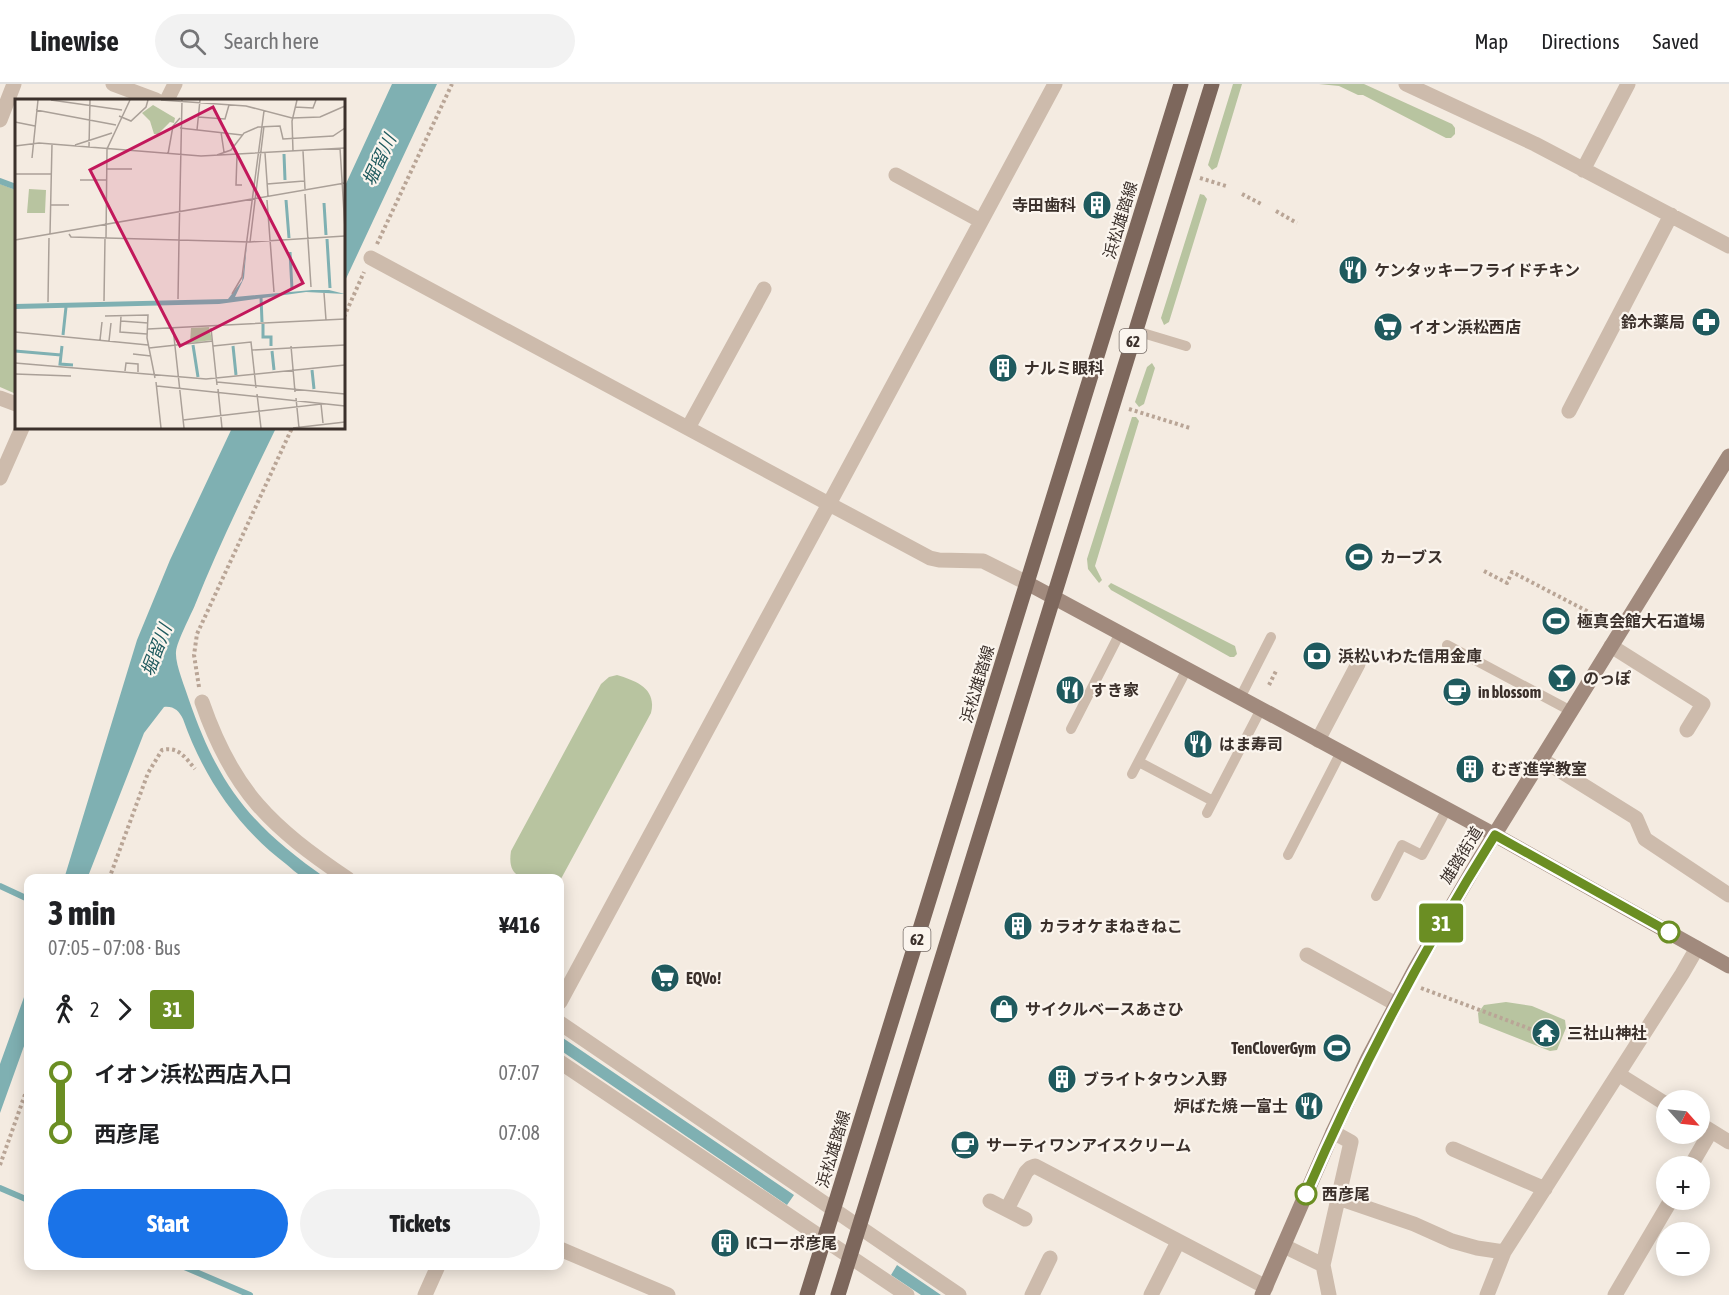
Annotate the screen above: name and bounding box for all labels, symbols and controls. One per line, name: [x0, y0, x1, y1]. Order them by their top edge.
search box: [155, 14, 575, 68]
text: Linewise: [30, 25, 119, 57]
icon: search: [176, 25, 209, 58]
text: Search here: [224, 28, 319, 54]
text: Map: [1474, 29, 1508, 53]
text: Directions: [1541, 29, 1620, 53]
text: Saved: [1653, 29, 1699, 53]
inset map: [15, 99, 345, 429]
water label: 堀留川: [358, 129, 401, 189]
street label: 浜松雄踏線: [1100, 179, 1140, 261]
building icon: 寺田歯科: [1081, 189, 1113, 221]
place label: 寺田歯科: [1012, 196, 1076, 214]
restaurant icon: ケンタッキーフライドチキン: [1337, 254, 1369, 286]
place label: ケンタッキーフライドチキン: [1374, 261, 1580, 279]
pharmacy icon: 鈴木薬局: [1690, 306, 1722, 338]
supermarket icon: イオン浜松西店: [1372, 311, 1404, 343]
place label: 鈴木薬局: [1621, 313, 1685, 331]
place label: イオン浜松西店: [1409, 318, 1521, 336]
road number: 62: [1120, 329, 1146, 353]
building icon: ナルミ眼科: [987, 352, 1019, 384]
place label: ナルミ眼科: [1024, 359, 1104, 377]
sports icon: カーブス: [1343, 541, 1375, 573]
place label: カーブス: [1380, 548, 1443, 566]
sports icon: 極真会館大石道場: [1540, 605, 1572, 637]
place label: 極真会館大石道場: [1577, 612, 1705, 630]
water label: 堀留川: [137, 619, 176, 679]
bank icon: 浜松いわた信用金庫: [1301, 640, 1333, 672]
street label: 浜松雄踏線: [957, 643, 997, 725]
place label: 浜松いわた信用金庫: [1338, 647, 1482, 665]
bar icon: のっぽ: [1546, 662, 1578, 694]
place label: のっぽ: [1583, 669, 1631, 687]
restaurant icon: すき家: [1054, 674, 1086, 706]
cafe icon: in blossom: [1441, 676, 1473, 708]
place label: すき家: [1091, 681, 1139, 699]
place label: in blossom: [1478, 683, 1541, 701]
restaurant icon: はま寿司: [1182, 728, 1214, 760]
place label: はま寿司: [1219, 735, 1283, 753]
building icon: むぎ進学教室: [1454, 753, 1486, 785]
place label: むぎ進学教室: [1491, 760, 1587, 778]
street label: 雄踏街道: [1436, 823, 1486, 887]
text: 3 min: [48, 894, 115, 932]
line badge: 31: [1414, 904, 1468, 942]
building icon: カラオケまねきねこ: [1002, 910, 1034, 942]
text: 31: [1431, 911, 1451, 935]
text: ¥416: [499, 912, 540, 938]
place label: カラオケまねきねこ: [1039, 917, 1183, 935]
unlabelled marker: [1658, 921, 1680, 943]
road number: 62: [904, 927, 930, 951]
text: 07:05 – 07:08 · Bus: [48, 936, 181, 959]
supermarket icon: EQVo!: [649, 962, 681, 994]
place label: EQVo!: [686, 969, 721, 987]
icon: walk: [48, 993, 81, 1026]
icon: forward: [108, 993, 141, 1026]
shop icon: サイクルベースあさひ: [988, 993, 1020, 1025]
text: 31: [162, 997, 182, 1021]
text: 2: [90, 998, 99, 1021]
place label: サイクルベースあさひ: [1025, 1000, 1183, 1018]
temple icon: 三社山神社: [1530, 1017, 1562, 1049]
place label: 三社山神社: [1567, 1024, 1647, 1042]
sports icon: TenCloverGym: [1321, 1032, 1353, 1064]
place label: TenCloverGym: [1231, 1039, 1316, 1057]
text: イオン浜松西店入口: [94, 1061, 292, 1087]
text: 07:07: [498, 1061, 540, 1084]
building icon: ブライトタウン入野: [1046, 1063, 1078, 1095]
place label: ブライトタウン入野: [1083, 1070, 1227, 1088]
restaurant icon: 炉ばた焼 一富士: [1293, 1090, 1325, 1122]
north arrow: [1656, 1090, 1710, 1144]
map controls: [1656, 1090, 1710, 1276]
place label: 炉ばた焼 一富士: [1174, 1097, 1288, 1115]
street label: 浜松雄踏線: [813, 1108, 853, 1190]
text: 西彦尾: [94, 1121, 160, 1147]
text: 07:08: [498, 1121, 540, 1144]
cafe icon: サーティワンアイスクリーム: [949, 1129, 981, 1161]
place label: サーティワンアイスクリーム: [986, 1136, 1191, 1154]
button: +: [1656, 1156, 1710, 1210]
marker: 西彦尾: [1295, 1183, 1317, 1205]
place label: 西彦尾: [1322, 1185, 1370, 1203]
button: Start: [48, 1189, 288, 1258]
button: Tickets: [300, 1189, 540, 1258]
button: −: [1656, 1222, 1710, 1276]
building icon: ICコーポ彦尾: [709, 1227, 741, 1259]
place label: ICコーポ彦尾: [746, 1234, 837, 1252]

